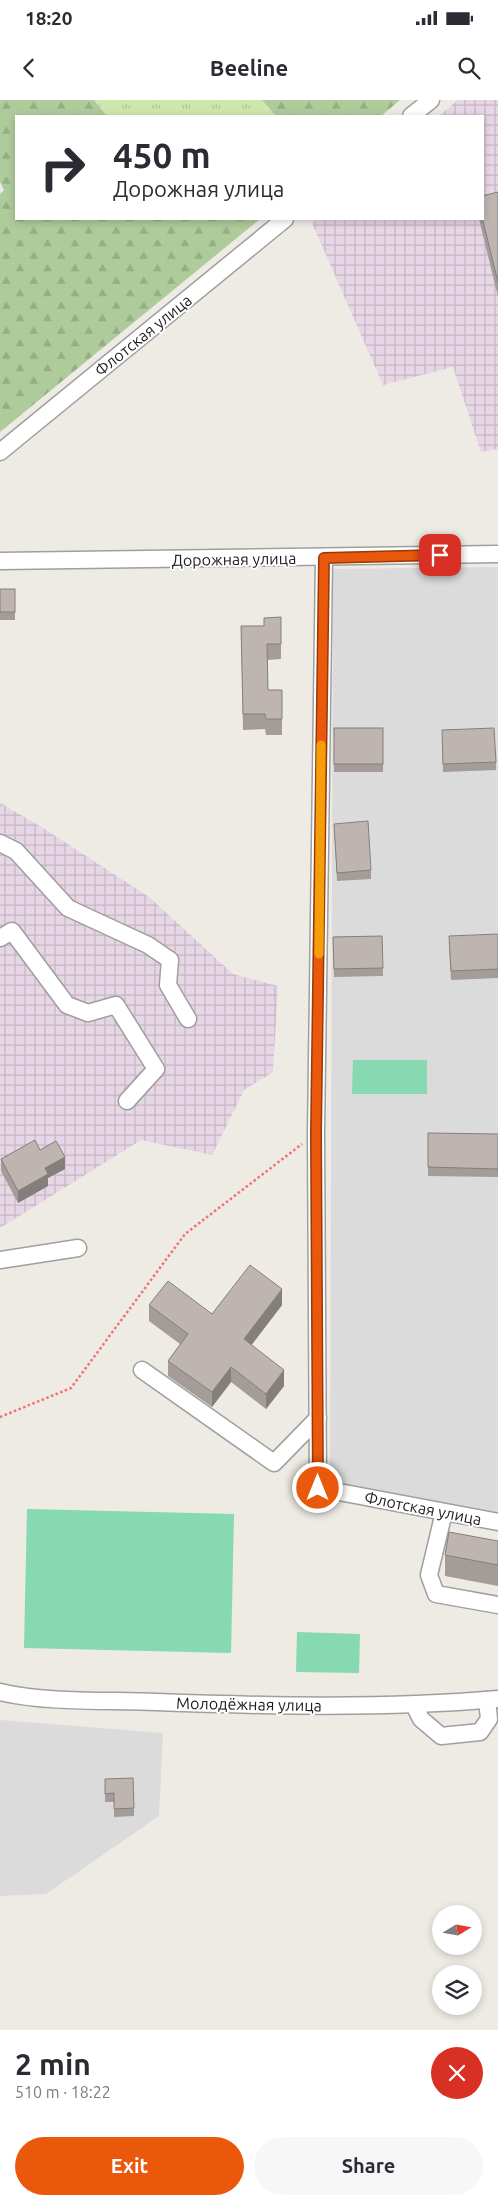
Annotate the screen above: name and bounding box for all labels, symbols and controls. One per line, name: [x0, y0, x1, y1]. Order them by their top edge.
text: 18:20: [25, 7, 73, 29]
icon: back: [15, 54, 43, 82]
icon: search: [455, 54, 483, 82]
text: Beeline: [210, 55, 288, 80]
icon: right: [30, 135, 95, 200]
text: 450 m: [113, 135, 211, 175]
text: Дорожная улица: [113, 176, 284, 201]
street label: Флотская улица: [91, 291, 195, 379]
pin: [419, 534, 461, 576]
icon: arrive: [426, 541, 454, 569]
street label: Дорожная улица: [172, 549, 296, 569]
position arrow: [291, 1461, 343, 1513]
street label: Флотская улица: [363, 1488, 483, 1528]
street label: Молодёжная улица: [176, 1694, 322, 1714]
north arrow: [432, 1905, 482, 1955]
map controls: [432, 1905, 482, 2015]
button: layers: [432, 1965, 482, 2015]
text: 2 min: [15, 2047, 91, 2081]
button: close: [431, 2047, 483, 2099]
text: 510 m · 18:22: [15, 2083, 111, 2101]
button: Exit: [15, 2137, 244, 2195]
button: Share: [254, 2137, 483, 2195]

